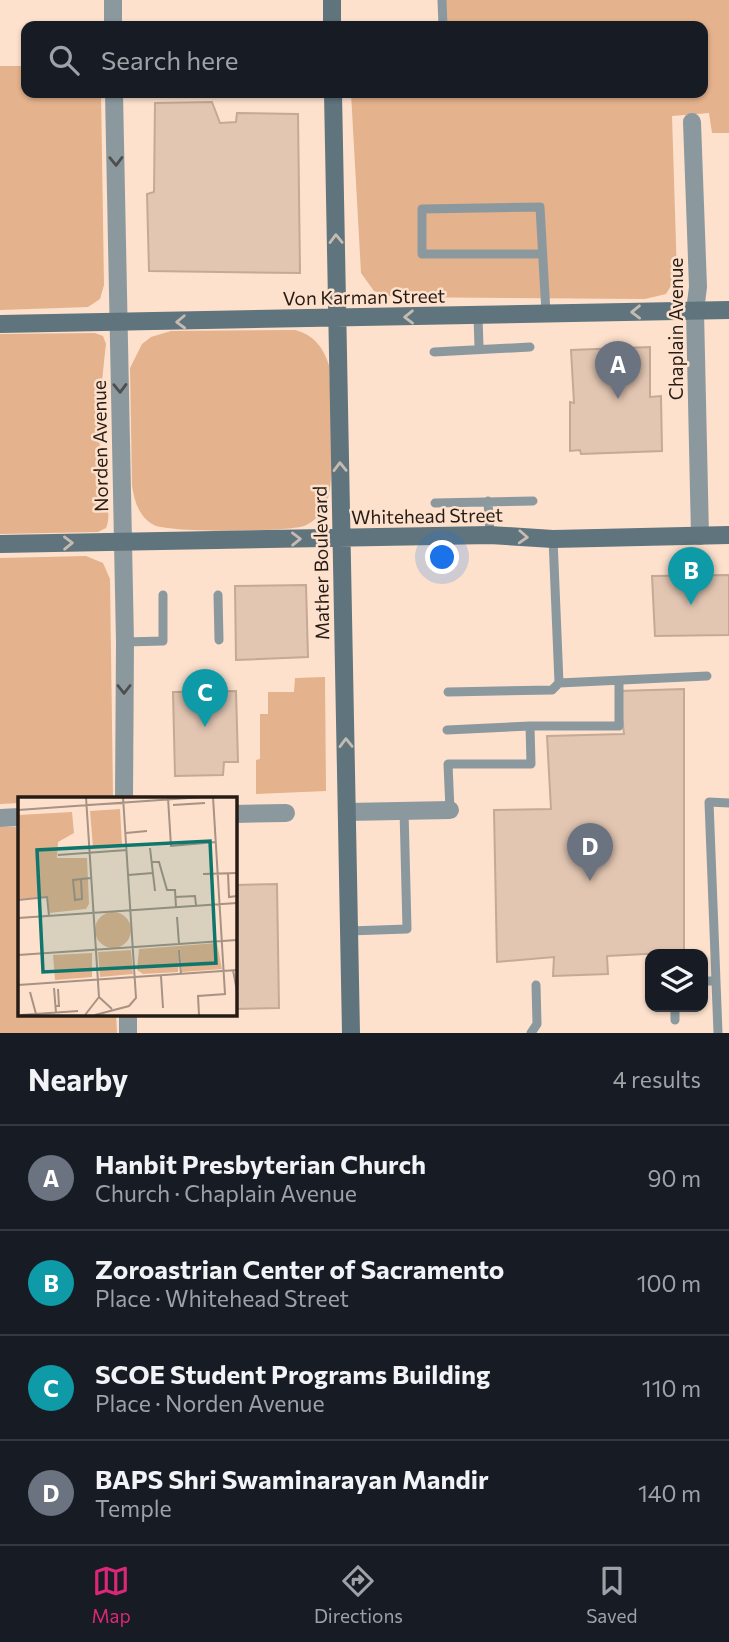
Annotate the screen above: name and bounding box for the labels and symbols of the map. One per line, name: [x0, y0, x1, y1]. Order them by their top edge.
one-way arrow: [108, 156, 123, 167]
one-way arrow: [329, 234, 344, 245]
street label: Chaplain Avenue: [664, 258, 687, 400]
street label: Von Karman Street: [282, 284, 446, 309]
one-way arrow: [631, 304, 641, 320]
one-way arrow: [403, 309, 414, 325]
one-way arrow: [176, 315, 187, 330]
pin: A: [595, 341, 641, 399]
street label: Norden Avenue: [87, 380, 112, 512]
one-way arrow: [113, 383, 128, 394]
one-way arrow: [333, 461, 348, 472]
street label: Mather Boulevard: [308, 486, 333, 640]
street label: Whitehead Street: [351, 503, 503, 528]
one-way arrow: [518, 529, 529, 544]
one-way arrow: [290, 531, 301, 546]
one-way arrow: [63, 535, 74, 550]
your location: [425, 540, 459, 574]
pin: B: [668, 547, 714, 605]
pin: C: [182, 669, 228, 727]
one-way arrow: [117, 684, 132, 695]
one-way arrow: [338, 738, 354, 748]
inset map: [18, 797, 236, 1016]
pin: D: [567, 823, 613, 881]

